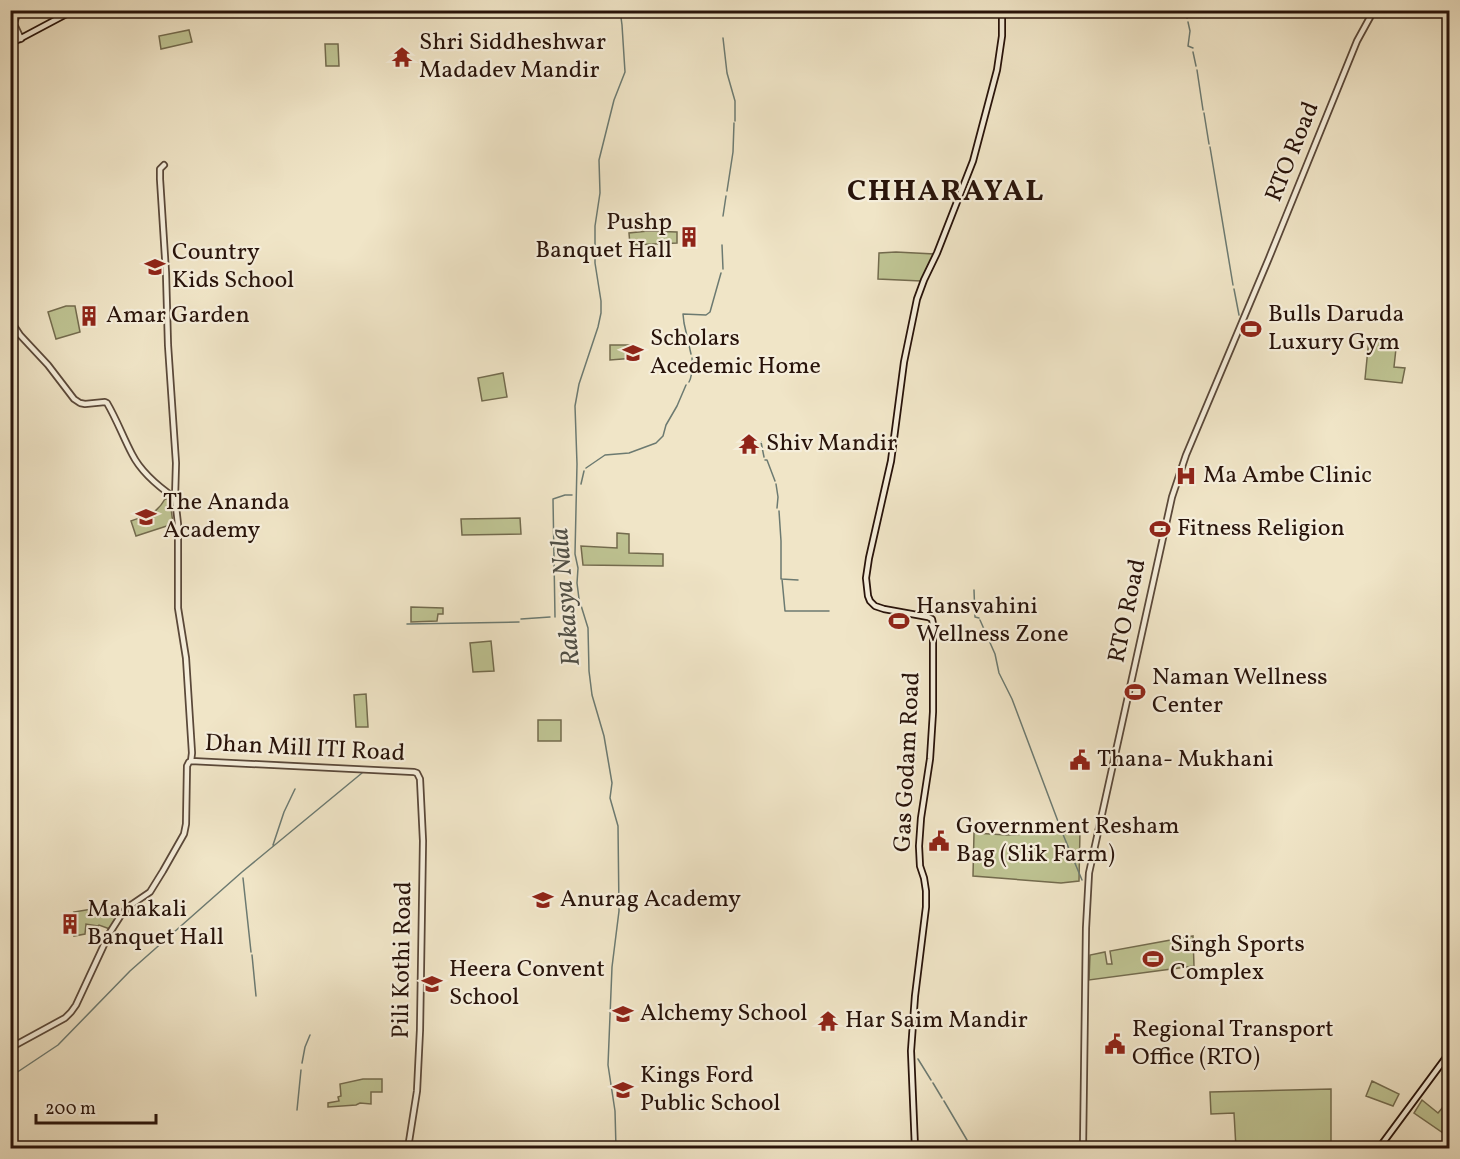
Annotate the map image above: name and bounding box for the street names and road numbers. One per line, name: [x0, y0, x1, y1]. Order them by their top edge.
street label: RTO Road: [1258, 97, 1328, 207]
street label: RTO Road: [1100, 556, 1156, 666]
street label: Gas Godam Road: [886, 671, 930, 853]
street label: Dhan Mill ITI Road: [204, 727, 406, 771]
street label: Pili Kothi Road: [385, 881, 421, 1039]

